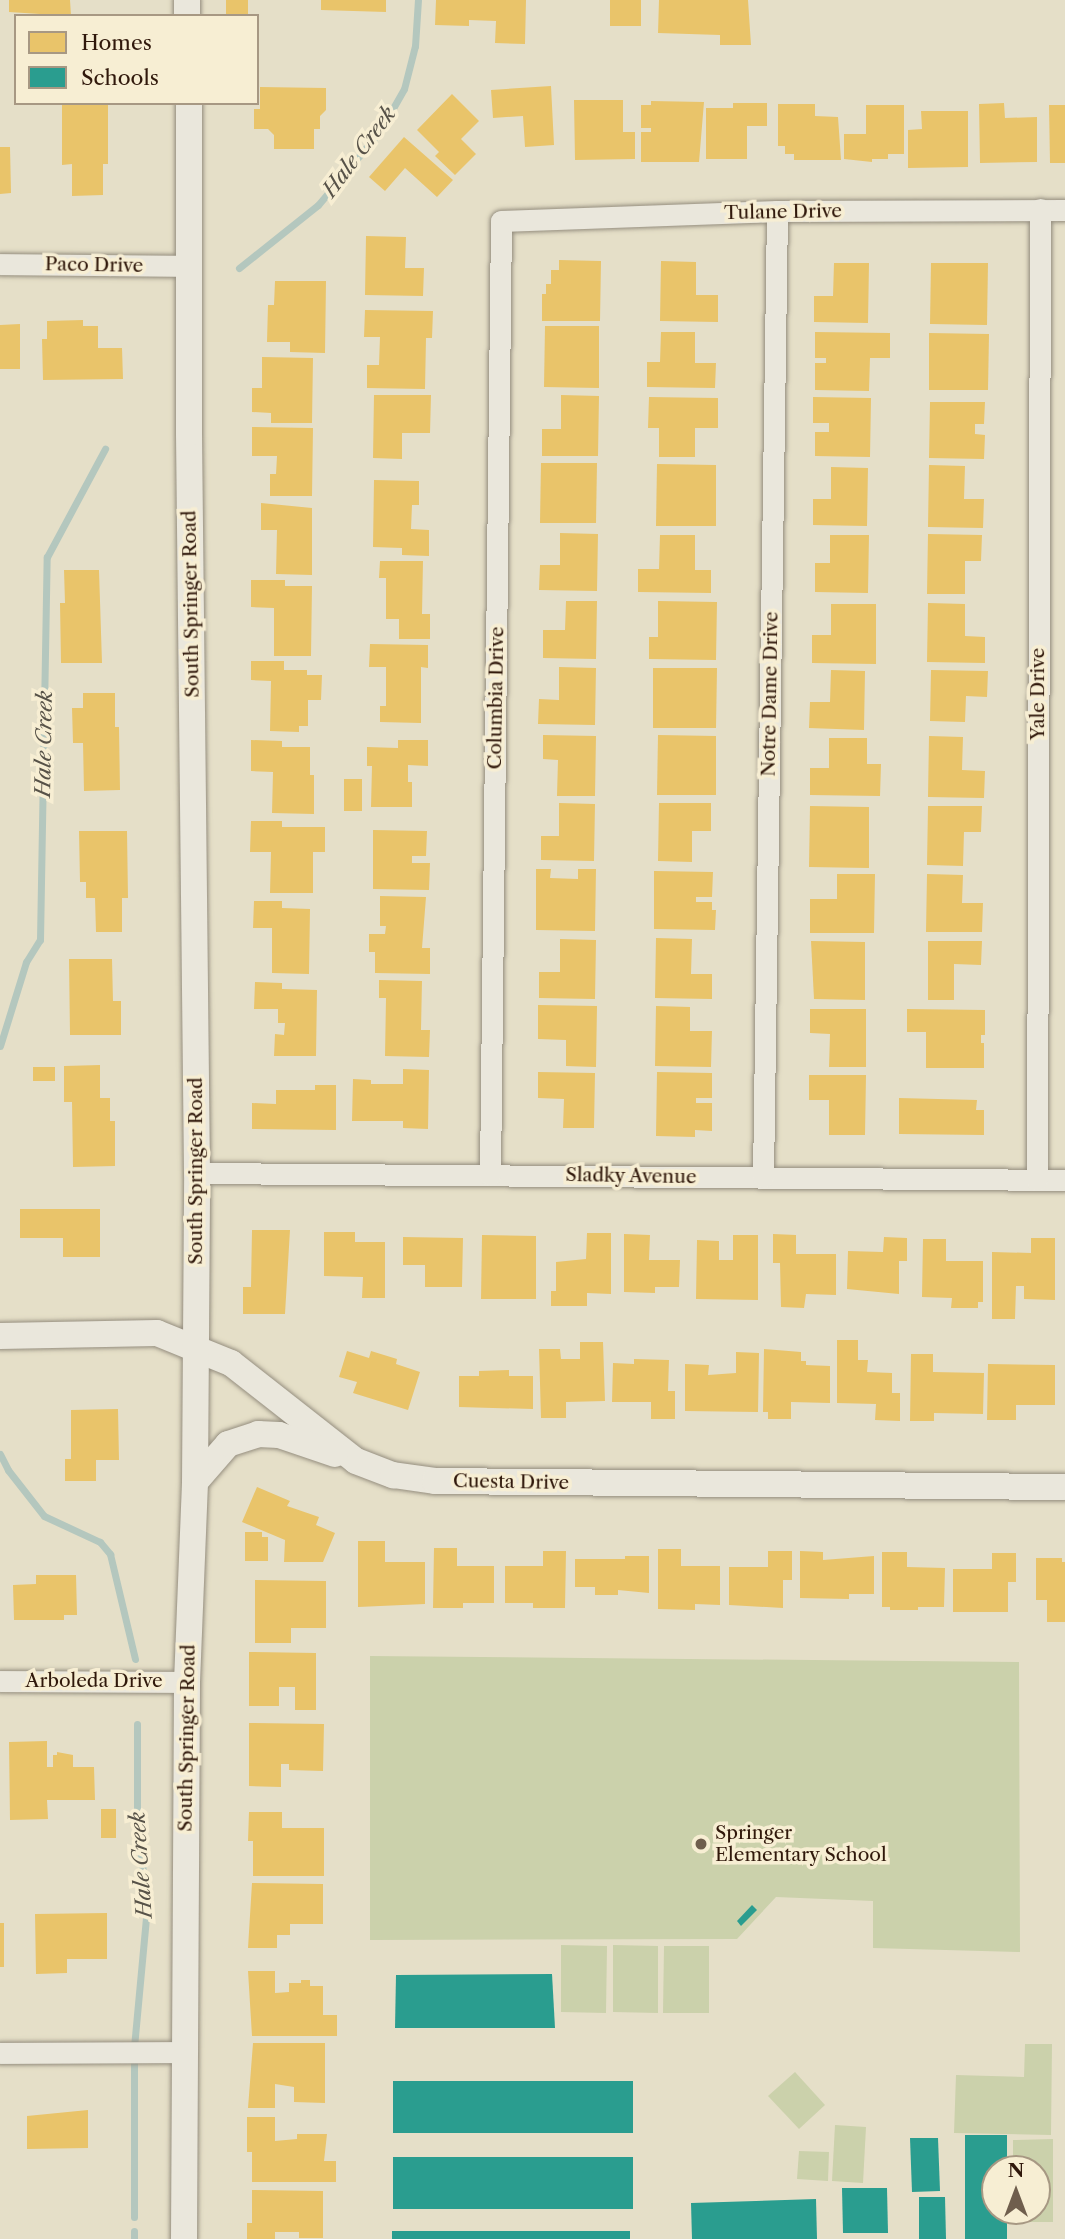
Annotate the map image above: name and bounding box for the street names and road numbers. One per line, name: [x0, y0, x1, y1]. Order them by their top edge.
street label: Tulane Drive: [724, 200, 842, 224]
street label: Paco Drive: [45, 253, 143, 277]
street label: South Springer Road: [178, 510, 204, 698]
street label: Notre Dame Drive: [757, 611, 783, 777]
street label: Columbia Drive: [483, 626, 509, 770]
street label: Yale Drive: [1027, 648, 1049, 740]
street label: South Springer Road: [185, 1077, 207, 1265]
street label: Sladky Avenue: [565, 1163, 697, 1189]
street label: Cuesta Drive: [453, 1470, 569, 1494]
street label: South Springer Road: [174, 1644, 200, 1832]
street label: Arboleda Drive: [25, 1670, 163, 1692]

